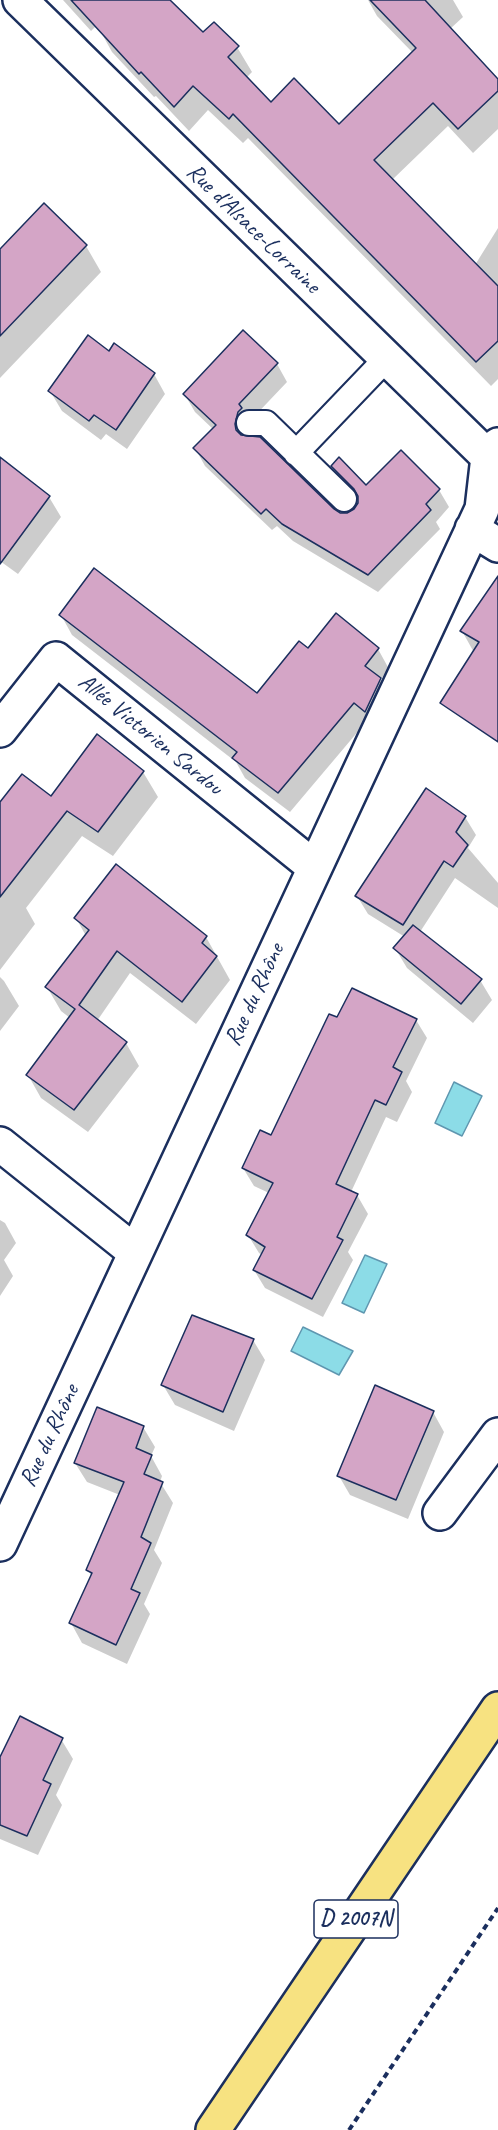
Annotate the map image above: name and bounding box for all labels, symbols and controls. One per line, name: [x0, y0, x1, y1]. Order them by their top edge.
street label: Rue d'Alsace-Lorraine: [180, 158, 326, 300]
street label: Allée Victorien Sardou: [72, 668, 228, 802]
street label: Rue du Rhône: [219, 939, 291, 1051]
street label: Rue du Rhône: [14, 1380, 86, 1492]
road number: D 2007N: [314, 1900, 398, 1938]

